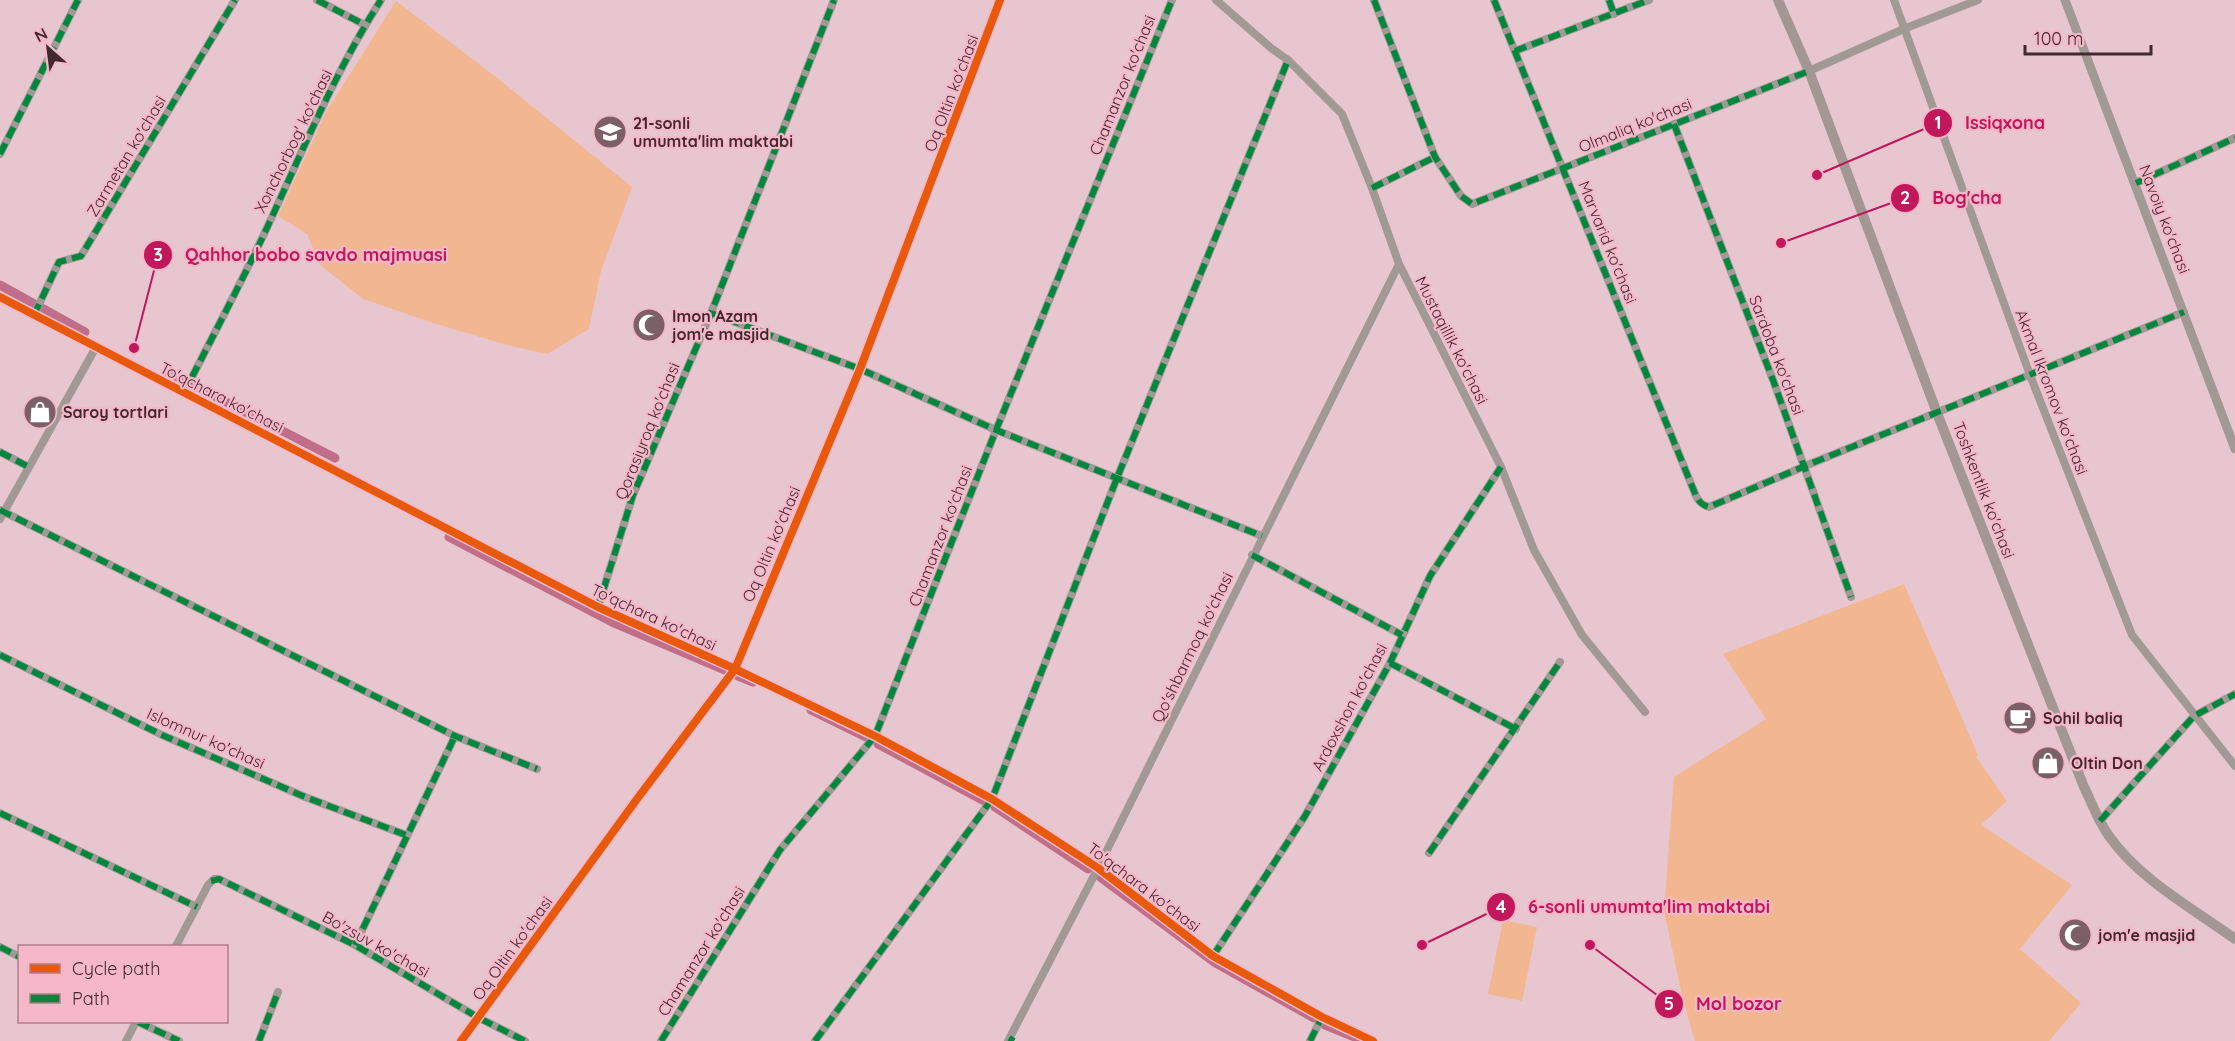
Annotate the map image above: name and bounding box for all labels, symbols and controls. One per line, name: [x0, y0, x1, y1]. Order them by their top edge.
street label: Chamanzor ko'chasi: [1085, 12, 1159, 158]
north arrow: [18, 18, 78, 78]
scale bar: [2025, 18, 2151, 56]
text: N: [31, 23, 51, 46]
text: 100 m: [2034, 27, 2083, 50]
street label: Oq Oltin ko'chasi: [919, 32, 983, 154]
street label: Xonchorbog' ko'chasi: [250, 66, 336, 216]
street label: Zarmetan ko'chasi: [82, 92, 170, 220]
street label: Olmaliq ko'chasi: [1575, 93, 1695, 157]
callout: Issiqxona: [1923, 105, 2057, 141]
text: 1: [1934, 111, 1942, 134]
text: Issiqxona: [1965, 111, 2045, 134]
place label: 21-sonli umumta'lim maktabi: [633, 113, 793, 151]
school or university icon: 21-sonli umumta'lim maktabi: [592, 114, 628, 150]
street label: Navoiy ko'chasi: [2135, 162, 2195, 276]
street label: Marvarid ko'chasi: [1574, 178, 1642, 306]
callout: Bog'cha: [1890, 180, 2013, 216]
text: 2: [1900, 186, 1910, 209]
text: Bog'cha: [1932, 186, 2002, 209]
callout: Qahhor bobo savdo majmuasi: [143, 237, 459, 273]
text: 3: [153, 243, 163, 266]
text: Qahhor bobo savdo majmuasi: [185, 243, 447, 266]
street label: Mustaqillik ko'chasi: [1411, 273, 1493, 407]
street label: Sardoba ko'chasi: [1745, 292, 1809, 418]
place label: Imon Azam jom'e masjid: [671, 306, 769, 344]
mosque icon: Imon Azam jom'e masjid: [631, 307, 667, 343]
street label: Akmal Ikromov ko'chasi: [2011, 307, 2093, 477]
street label: To'qchara ko'chasi: [157, 357, 287, 437]
street label: Qorasiyroq ko'chasi: [610, 359, 684, 503]
shop icon: Saroy tortlari: [22, 394, 58, 430]
place label: Saroy tortlari: [63, 402, 168, 422]
street label: Toshkentlik ko'chasi: [1949, 419, 2019, 561]
street label: Chamanzor ko'chasi: [904, 463, 976, 609]
street label: Oq Oltin ko'chasi: [738, 483, 804, 605]
street label: Qo'shbarmoq ko'chasi: [1147, 569, 1237, 725]
street label: To'qchara ko'chasi: [588, 579, 720, 655]
street label: Ardoxshon ko'chasi: [1307, 640, 1391, 774]
cafe icon: Sohil baliq: [2002, 700, 2038, 736]
street label: Islomnur ko'chasi: [144, 703, 268, 773]
place label: Sohil baliq: [2043, 708, 2123, 728]
shop icon: Oltin Don: [2030, 745, 2066, 781]
place label: Oltin Don: [2071, 753, 2143, 773]
street label: To'qchara ko'chasi: [1084, 838, 1204, 936]
street label: Chamanzor ko'chasi: [653, 882, 749, 1020]
callout: 6-sonli umumta'lim maktabi: [1486, 889, 1782, 925]
street label: Oq Oltin ko'chasi: [468, 892, 556, 1004]
text: 4: [1496, 895, 1507, 918]
text: 6-sonli umumta'lim maktabi: [1528, 895, 1770, 918]
street label: Bo'zsuv ko'chasi: [319, 906, 433, 982]
mosque icon: jom'e masjid: [2057, 917, 2093, 953]
place label: jom'e masjid: [2097, 925, 2195, 945]
legend: [18, 945, 228, 1023]
text: Cycle path: [72, 957, 160, 980]
callout: Mol bozor: [1654, 986, 1794, 1022]
text: Path: [72, 987, 110, 1010]
text: 5: [1664, 992, 1674, 1015]
text: Mol bozor: [1696, 992, 1782, 1015]

